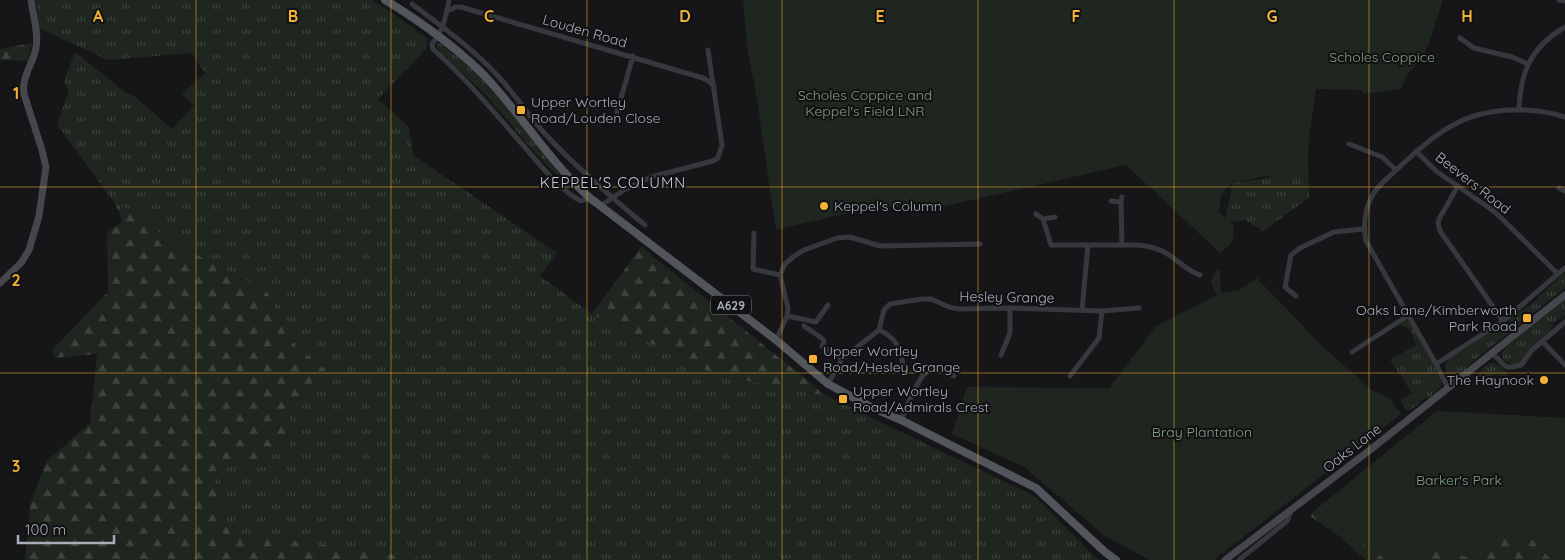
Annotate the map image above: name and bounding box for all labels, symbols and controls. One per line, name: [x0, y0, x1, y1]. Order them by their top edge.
text: A: [93, 6, 104, 26]
text: B: [288, 6, 298, 26]
text: C: [484, 6, 494, 26]
text: D: [679, 6, 691, 26]
text: E: [875, 6, 885, 26]
text: F: [1072, 6, 1081, 26]
text: G: [1266, 6, 1278, 26]
text: H: [1461, 6, 1473, 26]
street label: Louden Road: [541, 10, 629, 52]
park label: Scholes Coppice: [1329, 48, 1435, 66]
text: 1: [13, 83, 19, 103]
park label: Scholes Coppice and Keppel's Field LNR: [798, 86, 932, 120]
place label: Upper Wortley Road/Louden Close: [531, 93, 660, 127]
marker: Upper Wortley Road/Louden Close: [515, 104, 527, 116]
street label: Beevers Road: [1432, 148, 1514, 218]
district label: KEPPEL'S COLUMN: [540, 173, 686, 192]
place label: Keppel's Column: [834, 197, 942, 215]
marker: Keppel's Column: [818, 200, 830, 212]
text: 2: [11, 270, 21, 290]
street label: Hesley Grange: [959, 287, 1055, 307]
road number: A629: [711, 296, 751, 314]
place label: Oaks Lane/Kimberworth Park Road: [1356, 301, 1517, 335]
marker: Oaks Lane/Kimberworth Park Road: [1521, 312, 1533, 324]
place label: Upper Wortley Road/Hesley Grange: [823, 342, 960, 376]
marker: Upper Wortley Road/Hesley Grange: [807, 353, 819, 365]
place label: The Haynook: [1447, 371, 1534, 389]
marker: The Haynook: [1538, 374, 1550, 386]
place label: Upper Wortley Road/Admirals Crest: [853, 382, 989, 416]
marker: Upper Wortley Road/Admirals Crest: [837, 393, 849, 405]
street label: Oaks Lane: [1319, 420, 1385, 476]
park label: Bray Plantation: [1152, 423, 1252, 441]
text: 3: [12, 456, 20, 476]
park label: Barker's Park: [1416, 471, 1502, 489]
scale bar: [18, 512, 114, 544]
text: 100 m: [25, 520, 66, 539]

